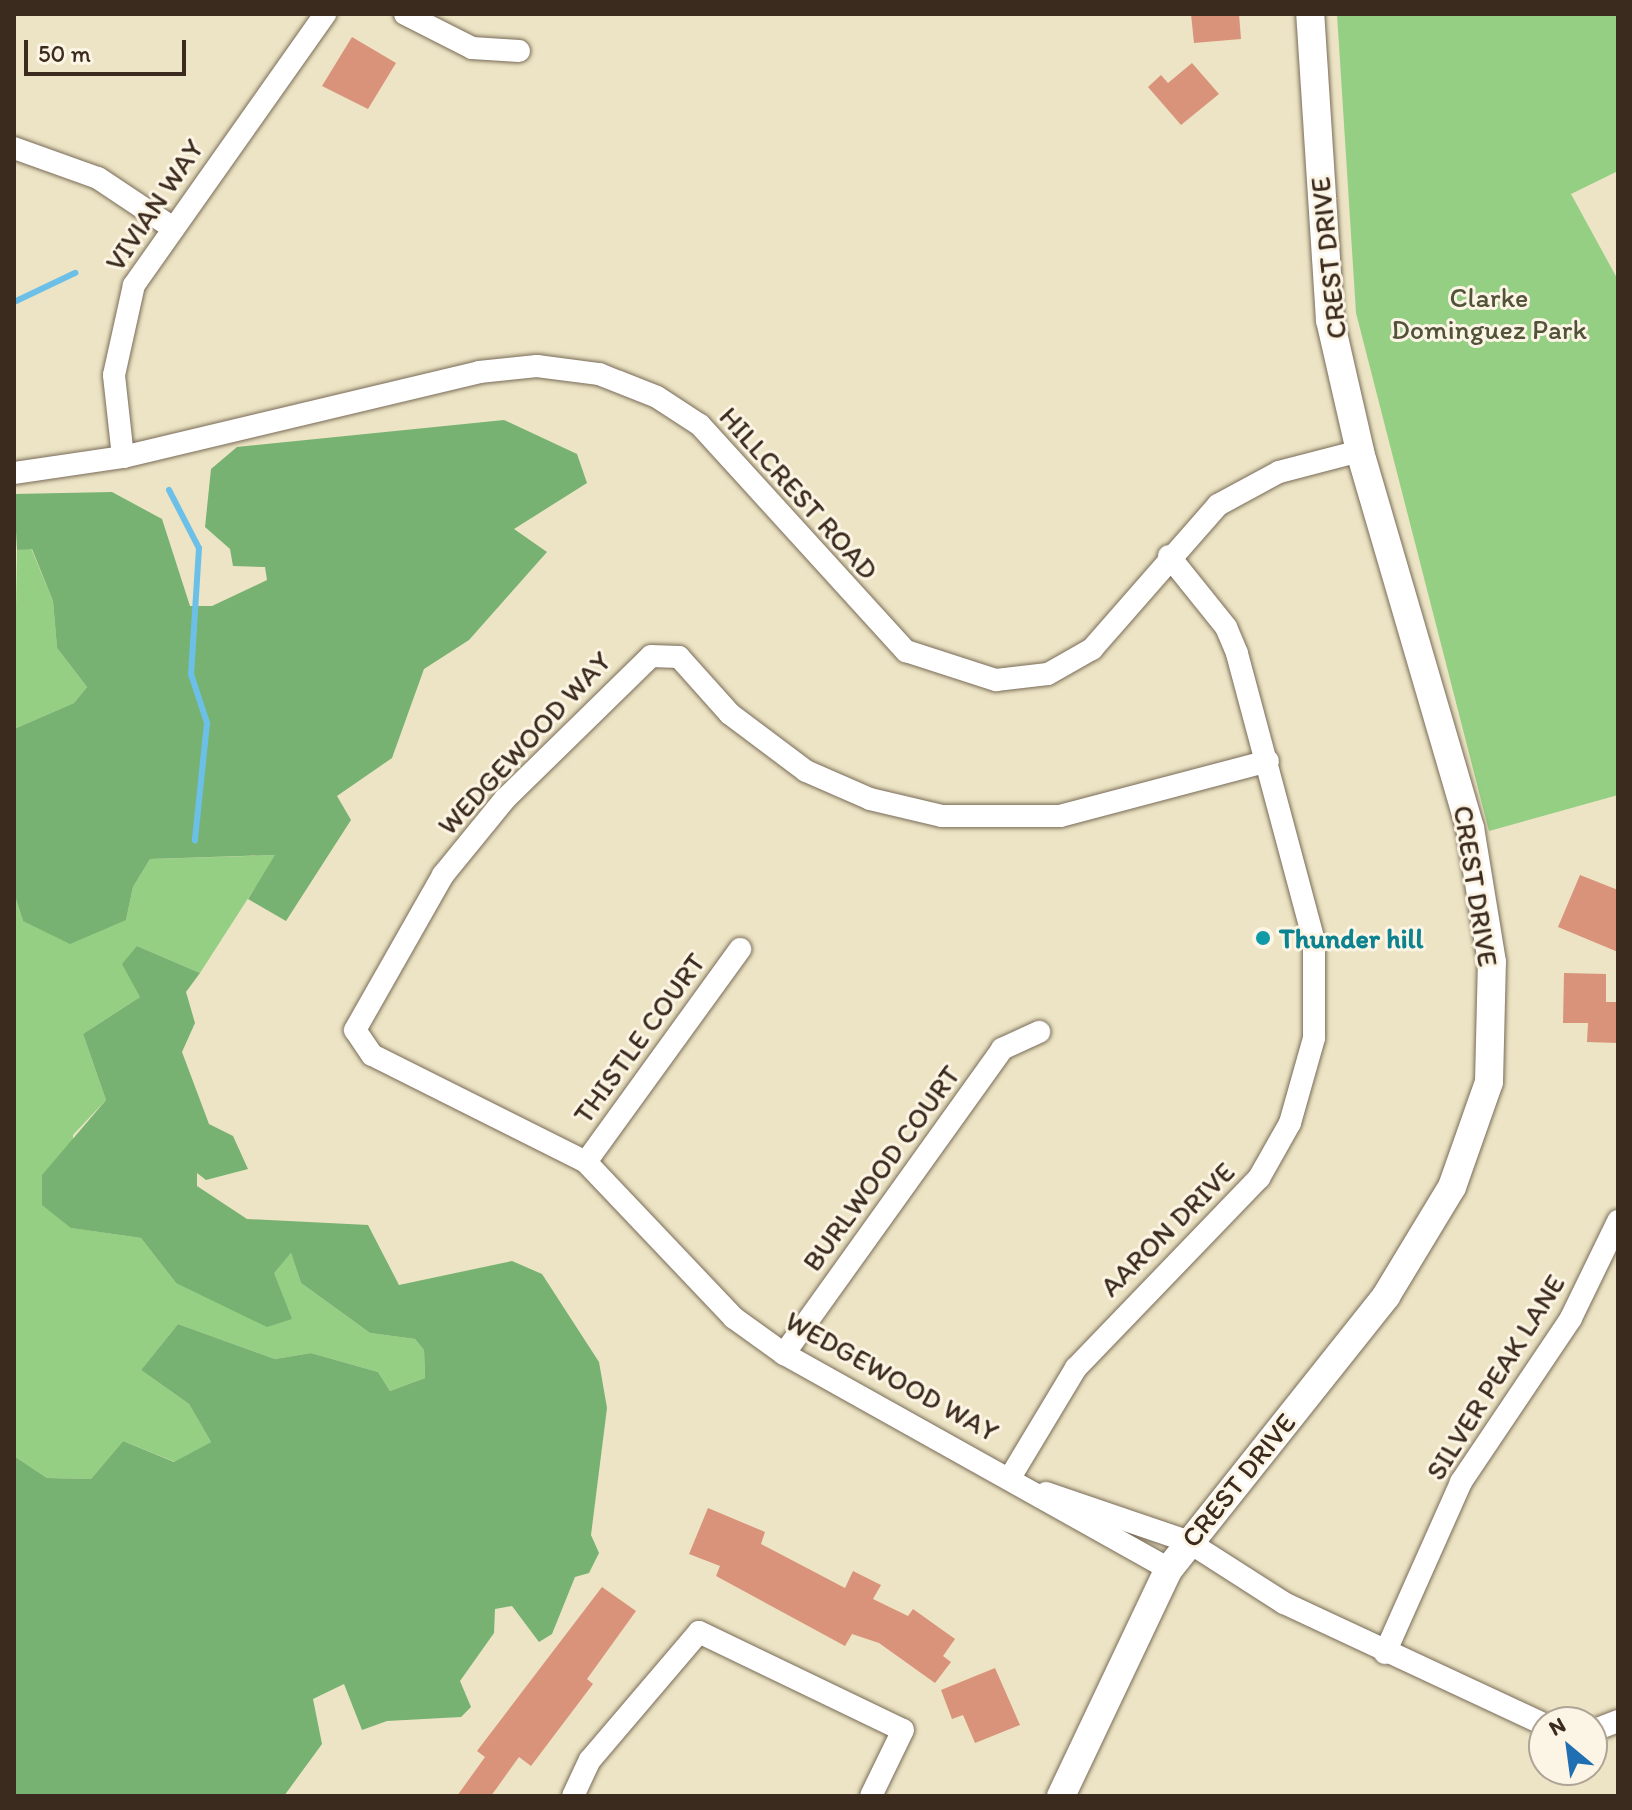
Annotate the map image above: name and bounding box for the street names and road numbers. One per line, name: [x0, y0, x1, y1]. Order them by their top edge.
street label: VIVIAN WAY: [98, 133, 210, 277]
street label: CREST DRIVE: [1303, 173, 1353, 343]
street label: HILLCREST ROAD: [713, 400, 885, 586]
street label: WEDGEWOOD WAY: [431, 644, 617, 842]
street label: CREST DRIVE: [1446, 801, 1506, 971]
street label: THISTLE COURT: [566, 946, 712, 1130]
street label: BURLWOOD COURT: [795, 1058, 967, 1278]
street label: AARON DRIVE: [1093, 1155, 1241, 1303]
street label: SILVER PEAK LANE: [1418, 1268, 1572, 1486]
street label: WEDGEWOOD WAY: [780, 1304, 1004, 1448]
street label: CREST DRIVE: [1172, 1405, 1304, 1555]

